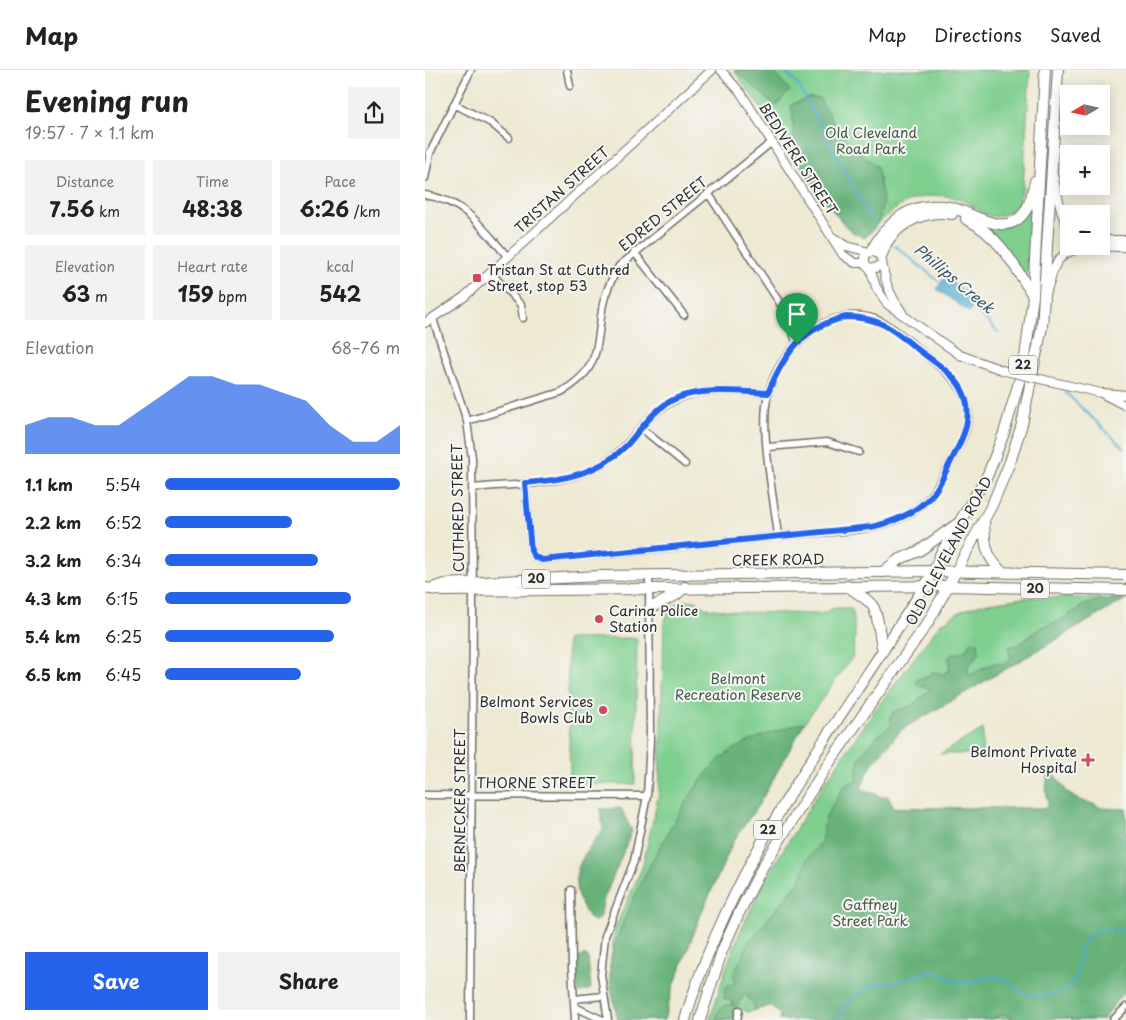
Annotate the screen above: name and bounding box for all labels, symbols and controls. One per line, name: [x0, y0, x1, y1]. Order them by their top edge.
text: Map: [25, 17, 78, 53]
text: Map: [868, 21, 906, 48]
text: Directions: [934, 21, 1022, 48]
text: Saved: [1050, 21, 1101, 48]
text: Evening run: [25, 79, 189, 122]
north arrow: [1060, 85, 1110, 135]
map controls: [1060, 85, 1110, 255]
button: share: [348, 87, 400, 139]
street label: BEDIVERE STREET: [754, 98, 843, 220]
text: 19:57 · 7 × 1.1 km: [25, 120, 154, 144]
park label: Old Cleveland Road Park: [825, 122, 917, 159]
street label: TRISTAN STREET: [510, 141, 614, 238]
button: +: [1060, 145, 1110, 195]
text: Distance: [55, 171, 114, 192]
text: Time: [196, 171, 229, 192]
text: Pace: [324, 171, 356, 192]
street label: EDRED STREET: [614, 171, 712, 256]
text: 7.56: [50, 192, 94, 224]
text: 48:38: [182, 192, 243, 224]
text: 6:26: [300, 192, 349, 224]
text: km: [94, 201, 120, 222]
text: /km: [349, 201, 380, 222]
button: −: [1060, 205, 1110, 255]
water label: Phillips Creek: [910, 237, 1001, 319]
text: Elevation: [55, 256, 115, 277]
text: Heart rate: [177, 256, 248, 277]
text: kcal: [326, 256, 354, 277]
place label: Tristan St at Cuthred Street, stop 53: [487, 259, 630, 296]
marker: Tristan St at Cuthred Street, stop 53: [471, 272, 483, 284]
text: 63: [62, 277, 90, 309]
text: 159: [178, 277, 214, 309]
text: 542: [319, 277, 361, 309]
text: m: [90, 286, 108, 307]
text: bpm: [214, 286, 247, 307]
pin: [776, 293, 818, 344]
icon: arrive: [783, 300, 811, 328]
text: Elevation: [25, 335, 94, 359]
text: 68–76 m: [331, 335, 400, 359]
road number: 22: [1009, 356, 1037, 374]
street label: CUTHRED STREET: [446, 443, 469, 573]
text: 1.1 km: [25, 472, 73, 496]
text: 5:54: [105, 472, 141, 496]
street label: OLD CLEVELAND ROAD: [900, 472, 997, 629]
text: 2.2 km: [25, 510, 81, 534]
text: 6:52: [105, 510, 142, 534]
text: 3.2 km: [25, 548, 82, 572]
text: 6:34: [105, 548, 142, 572]
street label: CREEK ROAD: [731, 548, 825, 571]
road number: 20: [522, 569, 550, 588]
road number: 20: [1021, 579, 1049, 598]
text: 4.3 km: [25, 586, 82, 610]
text: 6:15: [105, 586, 138, 610]
place label: Carina Police Station: [609, 600, 698, 637]
marker: Carina Police Station: [593, 613, 605, 625]
text: 5.4 km: [25, 624, 80, 648]
text: 6:25: [105, 624, 142, 648]
text: 6.5 km: [25, 662, 81, 686]
text: 6:45: [105, 662, 141, 686]
park label: Belmont Recreation Reserve: [675, 668, 801, 705]
place label: Belmont Services Bowls Club: [480, 691, 593, 728]
marker: Belmont Services Bowls Club: [597, 704, 609, 716]
street label: BERNECKER STREET: [449, 728, 470, 873]
place label: Belmont Private Hospital: [970, 741, 1077, 778]
marker: Belmont Private Hospital: [1081, 753, 1095, 767]
street label: THORNE STREET: [476, 772, 596, 793]
road number: 22: [754, 820, 782, 840]
park label: Gaffney Street Park: [832, 894, 909, 931]
button: Save: [25, 952, 208, 1010]
button: Share: [218, 952, 400, 1010]

